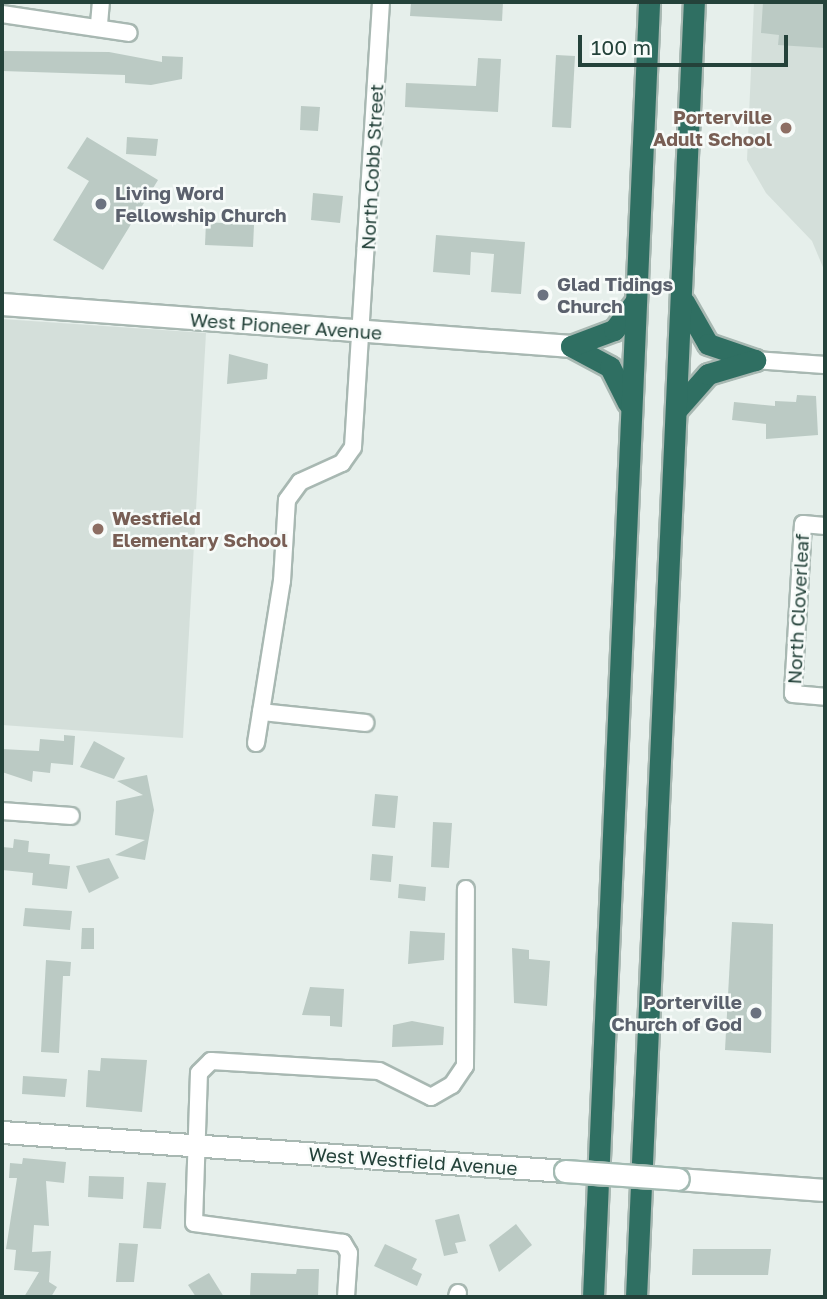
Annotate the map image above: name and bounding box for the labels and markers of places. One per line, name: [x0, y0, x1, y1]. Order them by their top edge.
place label: Porterville Adult School: [653, 106, 772, 150]
marker: Porterville Adult School: [778, 120, 794, 136]
place label: Living Word Fellowship Church: [115, 182, 287, 226]
marker: Living Word Fellowship Church: [93, 196, 109, 212]
place label: Glad Tidings Church: [557, 273, 673, 317]
marker: Glad Tidings Church: [535, 287, 551, 303]
place label: Westfield Elementary School: [112, 507, 288, 551]
marker: Westfield Elementary School: [90, 521, 106, 537]
place label: Porterville Church of God: [611, 991, 742, 1035]
marker: Porterville Church of God: [748, 1005, 764, 1021]

